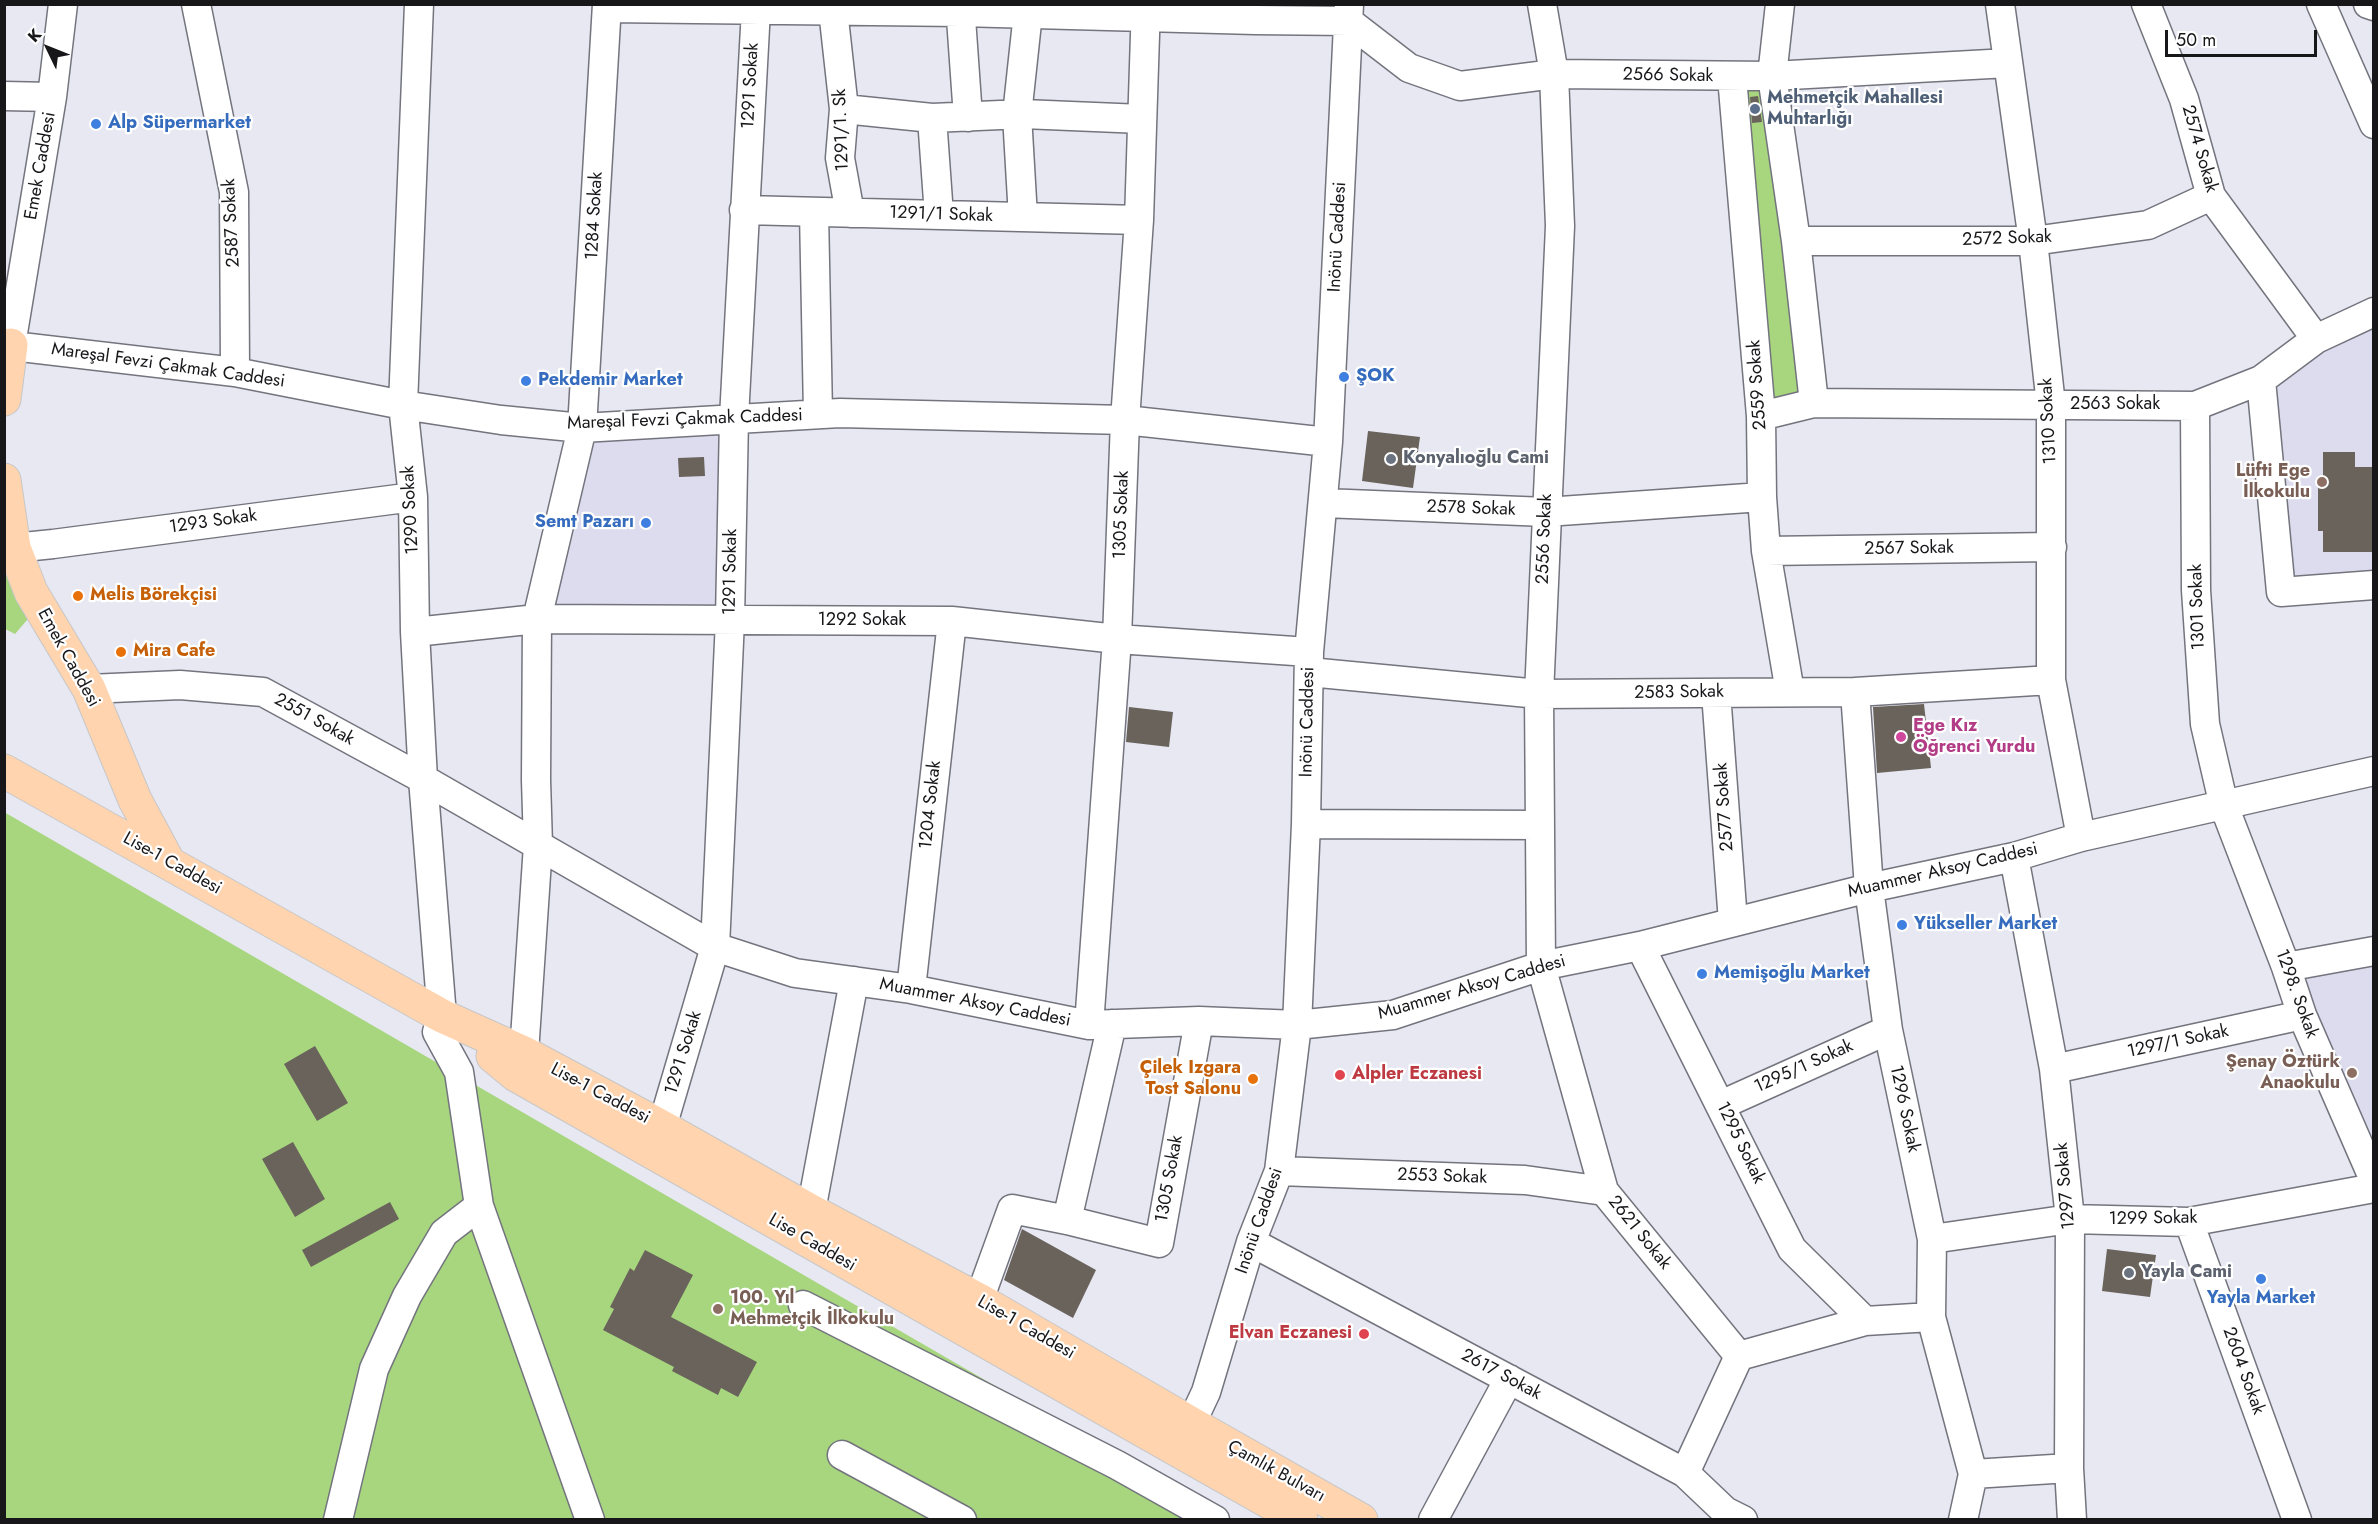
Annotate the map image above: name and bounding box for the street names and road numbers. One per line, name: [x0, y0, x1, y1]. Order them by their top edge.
street label: 1291 Sokak: [738, 42, 764, 130]
street label: 2566 Sokak: [1622, 64, 1714, 88]
street label: 1291/1. Sk: [830, 88, 854, 172]
street label: 2574 Sokak: [2176, 103, 2222, 195]
street label: Emek Caddesi: [21, 110, 61, 222]
street label: 1284 Sokak: [582, 171, 608, 261]
street label: 2587 Sokak: [219, 178, 245, 268]
street label: Inönü Caddesi: [1324, 181, 1352, 293]
street label: 1291/1 Sokak: [889, 202, 993, 228]
street label: 2572 Sokak: [1962, 227, 2052, 251]
street label: Mareşal Fevzi Çakmak Caddesi: [50, 339, 286, 393]
street label: 2559 Sokak: [1744, 339, 1772, 431]
street label: 1310 Sokak: [2036, 377, 2062, 465]
street label: 2563 Sokak: [2070, 394, 2160, 416]
street label: Mareşal Fevzi Çakmak Caddesi: [567, 405, 803, 435]
street label: 1290 Sokak: [398, 465, 424, 555]
street label: 1305 Sokak: [1110, 470, 1134, 560]
street label: 2556 Sokak: [1533, 493, 1557, 585]
street label: 2578 Sokak: [1426, 497, 1516, 521]
street label: 1293 Sokak: [168, 505, 258, 539]
street label: 1291 Sokak: [719, 529, 743, 615]
street label: 2567 Sokak: [1864, 537, 1954, 561]
street label: 1301 Sokak: [2186, 563, 2210, 651]
street label: Emek Caddesi: [32, 605, 104, 711]
street label: 1292 Sokak: [818, 610, 906, 632]
street label: Inönü Caddesi: [1296, 666, 1320, 778]
street label: 2583 Sokak: [1634, 681, 1724, 705]
street label: 2551 Sokak: [270, 689, 358, 751]
street label: 1204 Sokak: [916, 760, 946, 850]
street label: 2577 Sokak: [1711, 762, 1739, 852]
street label: Lise-1 Caddesi: [119, 828, 225, 900]
street label: Muammer Aksoy Caddesi: [1846, 839, 2040, 903]
street label: 1298. Sokak: [2270, 946, 2322, 1042]
street label: Muammer Aksoy Caddesi: [1376, 951, 1568, 1025]
street label: Muammer Aksoy Caddesi: [878, 974, 1072, 1032]
street label: 1291 Sokak: [661, 1009, 707, 1097]
street label: 1297/1 Sokak: [2125, 1021, 2231, 1063]
street label: 1295/1 Sokak: [1751, 1036, 1857, 1098]
street label: Lise-1 Caddesi: [547, 1059, 653, 1129]
street label: 1296 Sokak: [1884, 1063, 1924, 1155]
street label: 1295 Sokak: [1711, 1099, 1769, 1187]
street label: 1305 Sokak: [1152, 1134, 1188, 1224]
street label: 1297 Sokak: [2051, 1142, 2081, 1230]
street label: Inönü Caddesi: [1232, 1165, 1288, 1277]
street label: 2553 Sokak: [1397, 1165, 1487, 1189]
street label: 2621 Sokak: [1603, 1192, 1675, 1274]
street label: 1299 Sokak: [2108, 1207, 2198, 1231]
street label: Lise Caddesi: [764, 1209, 860, 1277]
street label: Lise-1 Caddesi: [973, 1291, 1079, 1365]
street label: 2604 Sokak: [2217, 1324, 2269, 1418]
street label: 2617 Sokak: [1457, 1345, 1545, 1405]
street label: Çamlık Bulvarı: [1223, 1436, 1329, 1508]

